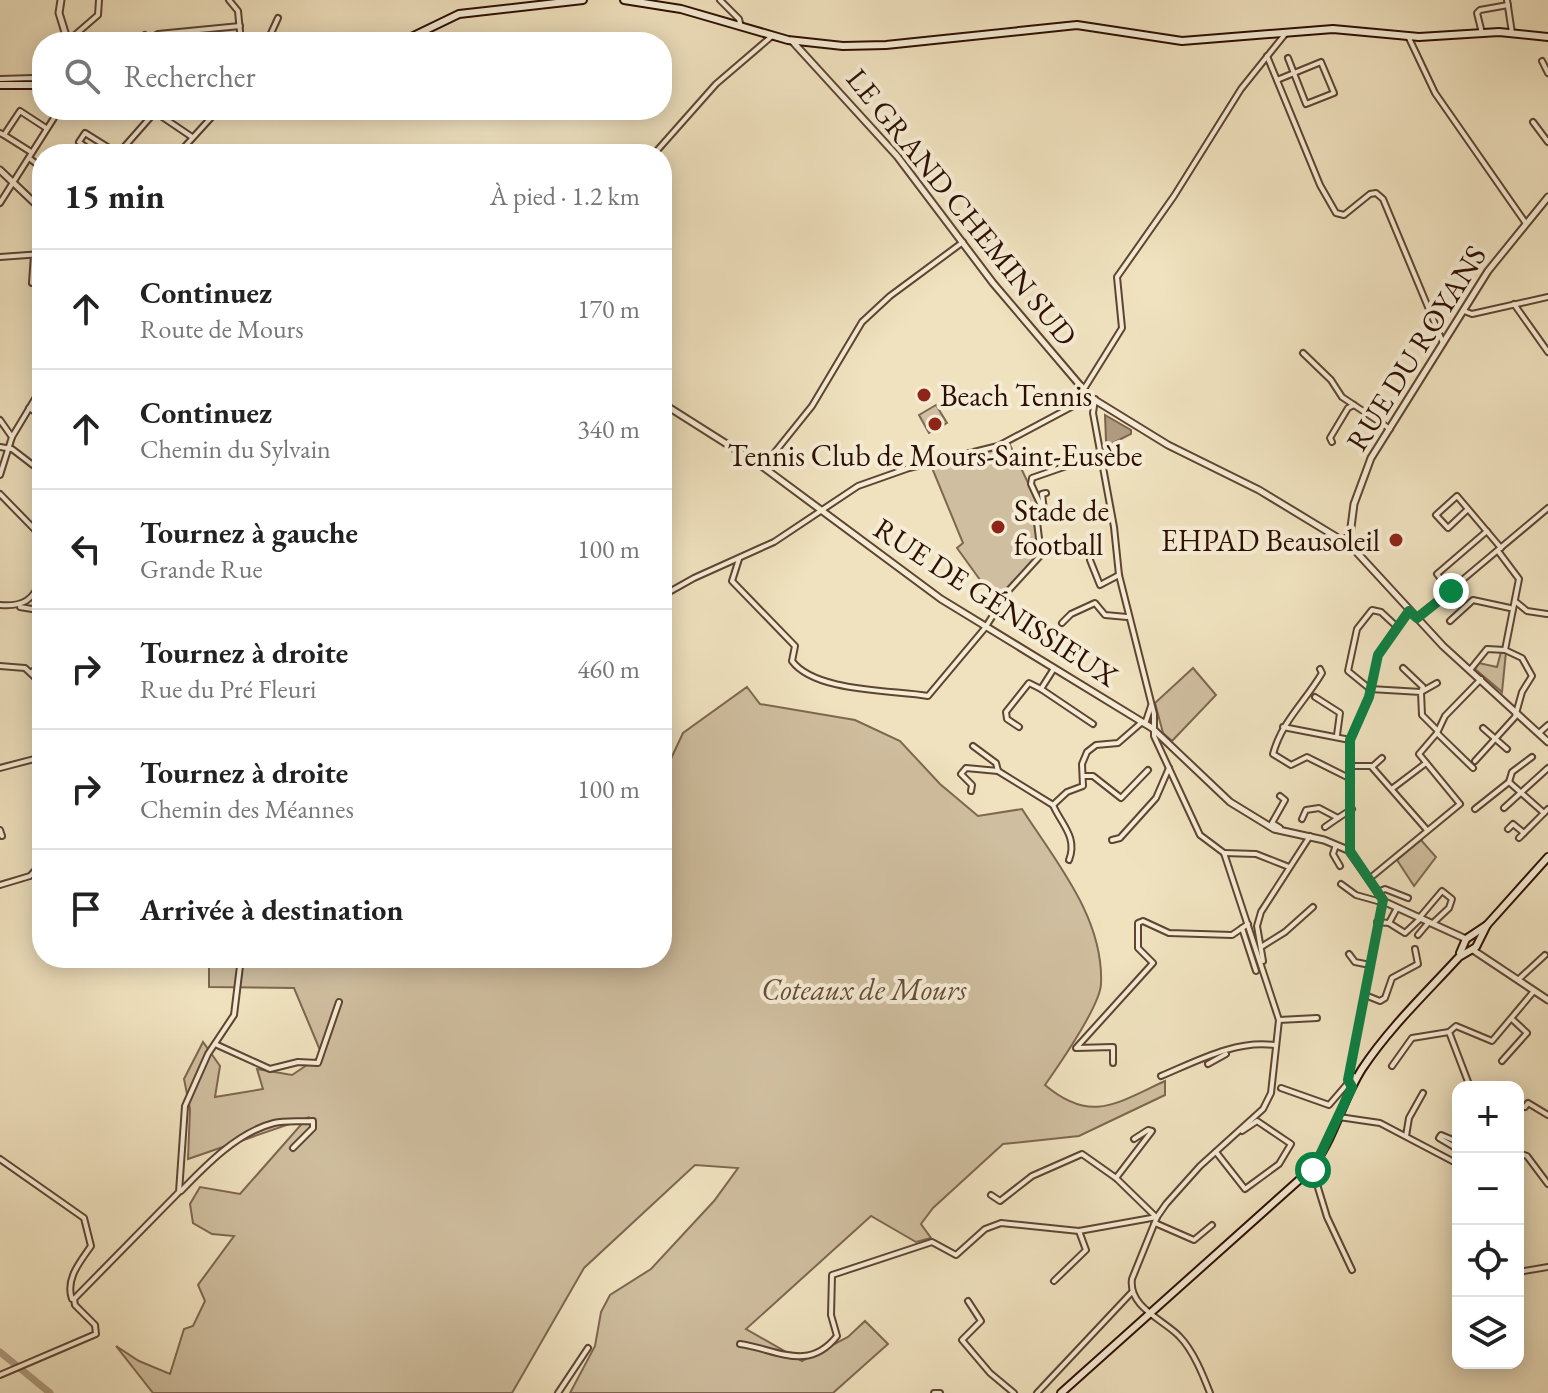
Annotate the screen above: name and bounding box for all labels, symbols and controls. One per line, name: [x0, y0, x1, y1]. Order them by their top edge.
search box: [32, 32, 672, 120]
icon: search: [60, 54, 104, 98]
text: Rechercher: [124, 57, 256, 96]
street label: LE GRAND CHEMIN SUD: [838, 60, 1086, 354]
text: 15 min: [64, 174, 165, 218]
text: À pied · 1.2 km: [490, 179, 640, 213]
street label: RUE DU ROYANS: [1337, 238, 1495, 458]
text: Continuez: [140, 273, 272, 312]
icon: ahead: [64, 287, 108, 331]
text: 170 m: [577, 292, 640, 326]
text: Route de Mours: [140, 312, 304, 346]
place label: Beach Tennis: [940, 376, 1092, 415]
marker: Beach Tennis: [915, 386, 933, 404]
text: Continuez: [140, 393, 272, 432]
icon: ahead: [64, 407, 108, 451]
text: 340 m: [577, 412, 640, 446]
marker: Tennis Club de Mours-Saint-Eusèbe: [926, 415, 944, 433]
text: Chemin du Sylvain: [140, 432, 331, 466]
place label: Tennis Club de Mours-Saint-Eusèbe: [727, 436, 1143, 475]
place label: Stade de football: [1014, 491, 1109, 564]
street label: RUE DE GÉNISSIEUX: [867, 509, 1125, 695]
text: Tournez à gauche: [140, 513, 358, 552]
marker: Stade de football: [989, 518, 1007, 536]
place label: EHPAD Beausoleil: [1161, 521, 1380, 560]
icon: left: [64, 527, 108, 571]
marker: EHPAD Beausoleil: [1387, 531, 1405, 549]
text: 100 m: [577, 532, 640, 566]
text: Grande Rue: [140, 552, 263, 586]
route end: [1433, 573, 1469, 609]
text: Tournez à droite: [140, 633, 348, 672]
icon: right: [64, 647, 108, 691]
text: 460 m: [577, 652, 640, 686]
text: Rue du Pré Fleuri: [140, 672, 316, 706]
text: Tournez à droite: [140, 753, 348, 792]
icon: right: [64, 767, 108, 811]
text: 100 m: [577, 772, 640, 806]
text: Chemin des Méannes: [140, 792, 354, 826]
icon: arrive: [64, 887, 108, 931]
text: Arrivée à destination: [140, 890, 403, 929]
park label: Coteaux de Mours: [761, 970, 967, 1009]
map controls: [1452, 1081, 1524, 1369]
button: +: [1452, 1081, 1524, 1153]
route start: [1295, 1152, 1331, 1188]
button: −: [1452, 1153, 1524, 1225]
button: locate: [1452, 1225, 1524, 1297]
button: layers: [1452, 1297, 1524, 1369]

